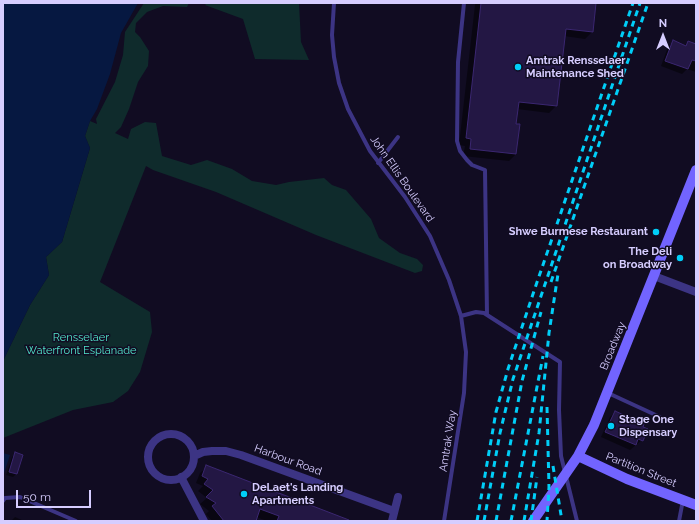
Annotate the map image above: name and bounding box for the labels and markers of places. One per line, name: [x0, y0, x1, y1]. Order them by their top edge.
place label: Amtrak Rensselaer Maintenance Shed: [526, 54, 626, 80]
marker: Amtrak Rensselaer Maintenance Shed: [513, 62, 523, 72]
place label: Shwe Burmese Restaurant: [509, 225, 648, 239]
marker: Shwe Burmese Restaurant: [651, 227, 661, 237]
place label: The Deli on Broadway: [603, 245, 672, 271]
marker: The Deli on Broadway: [675, 253, 685, 263]
place label: Stage One Dispensary: [619, 413, 677, 439]
marker: Stage One Dispensary: [606, 421, 616, 431]
place label: DeLaet's Landing Apartments: [252, 481, 343, 507]
marker: DeLaet's Landing Apartments: [239, 489, 249, 499]

